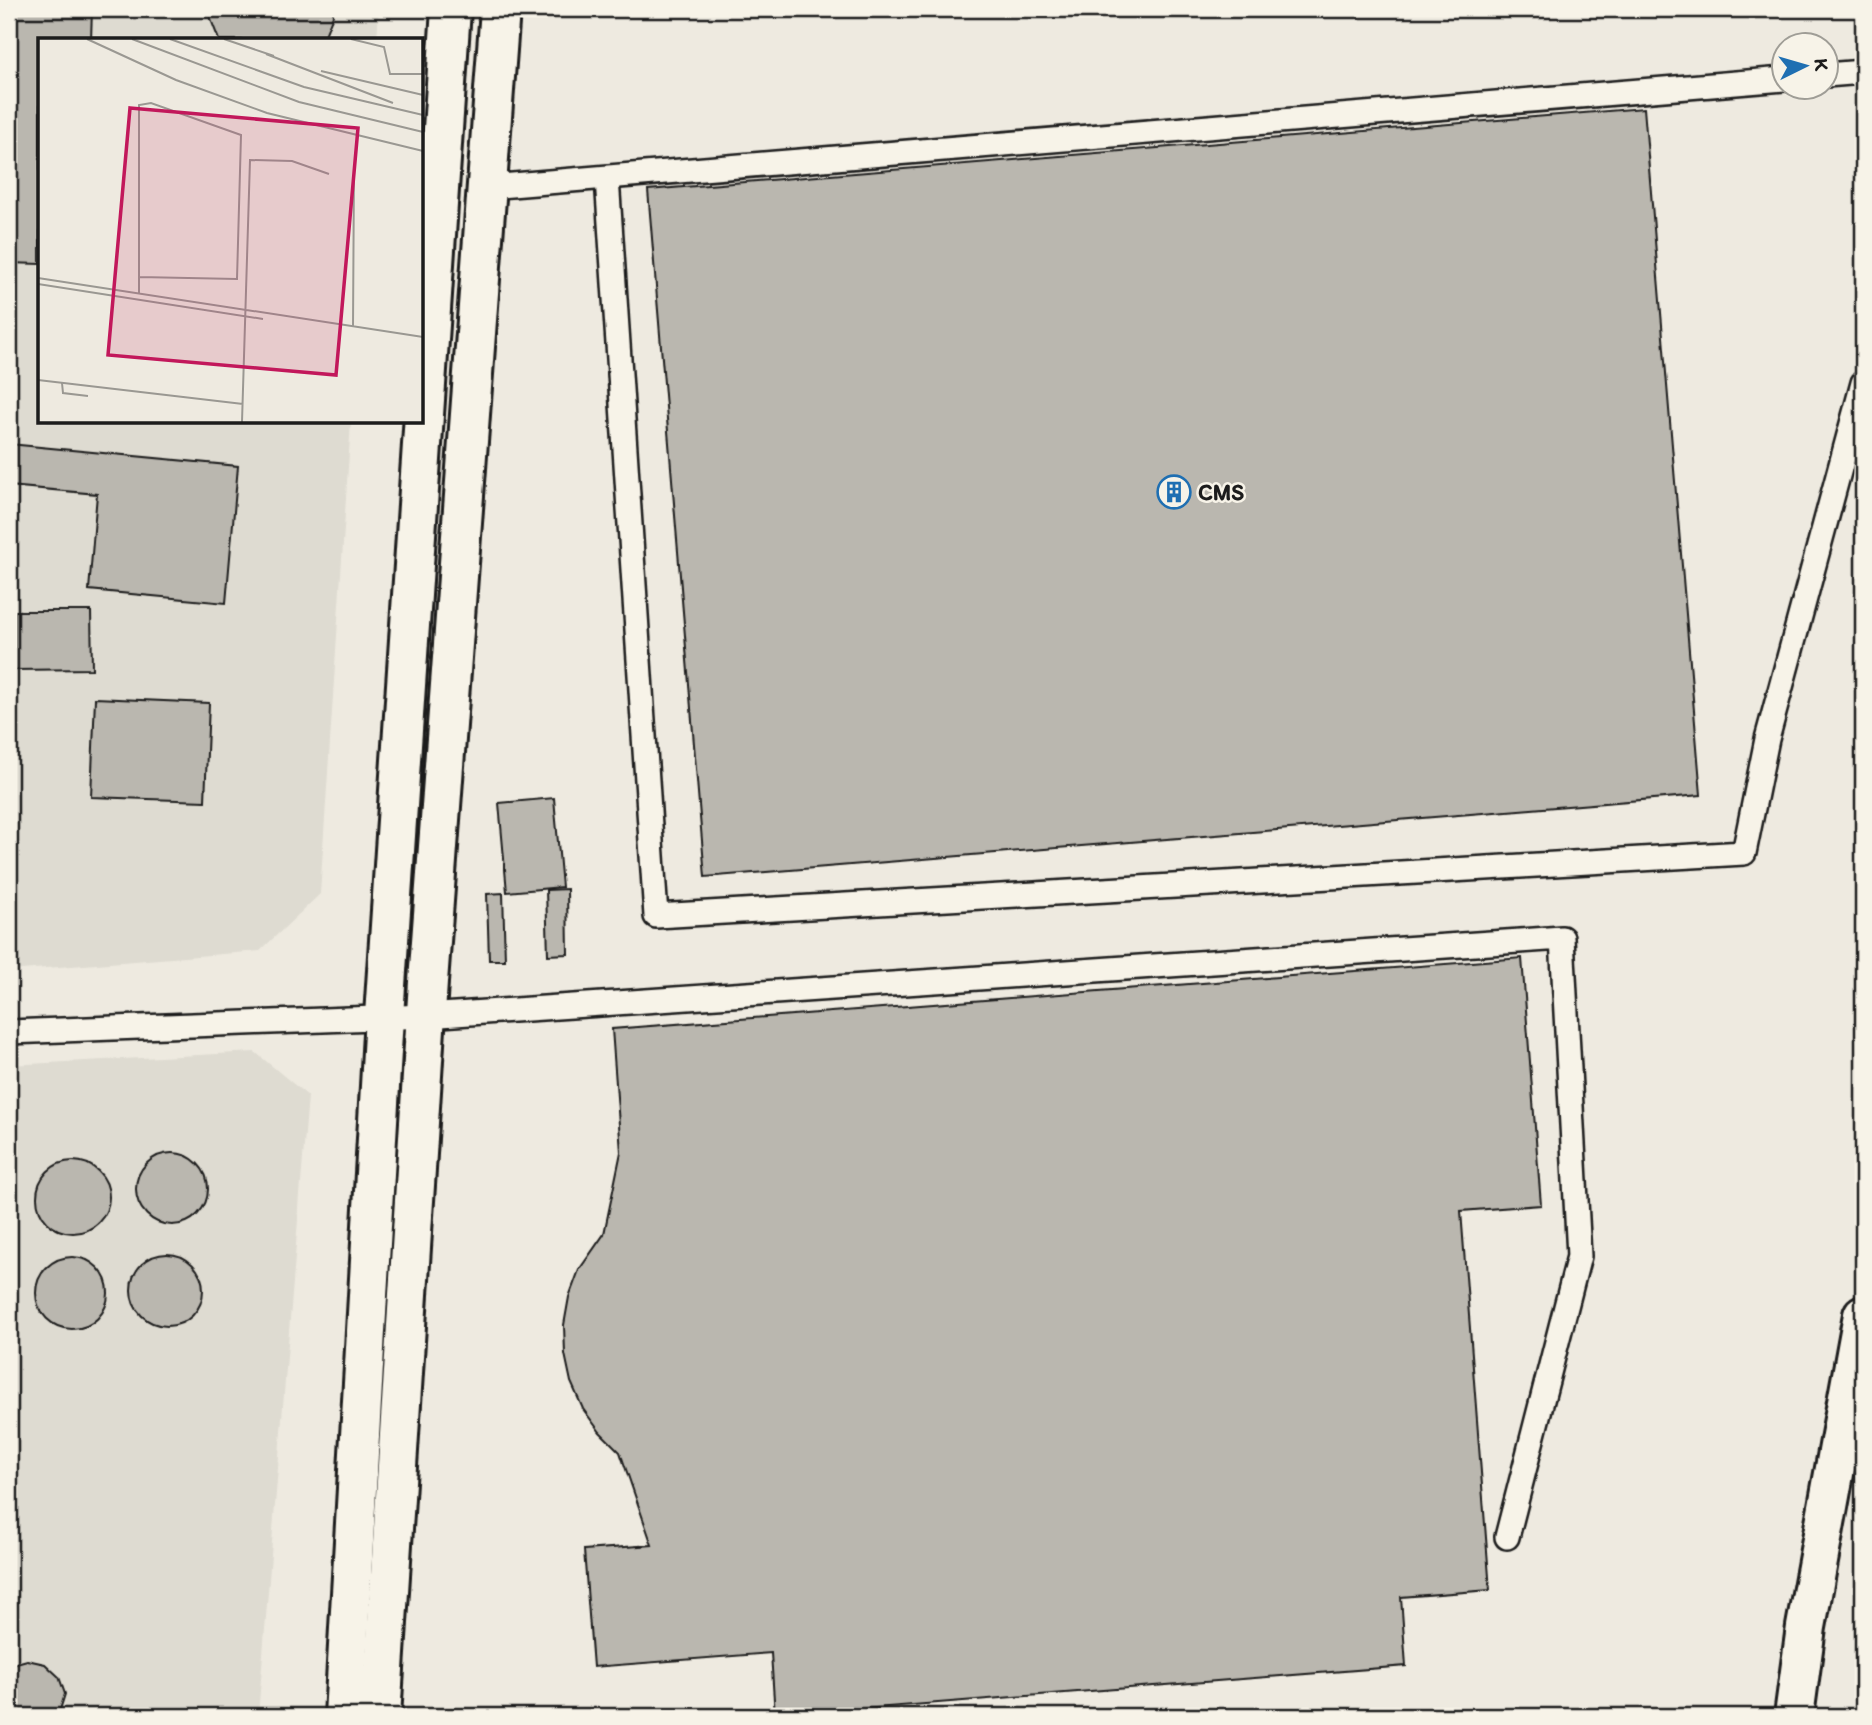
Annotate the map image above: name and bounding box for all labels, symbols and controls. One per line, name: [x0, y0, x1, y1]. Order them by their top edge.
north arrow: [1770, 32, 1840, 102]
inset map: [38, 38, 424, 424]
text: K: [1809, 58, 1833, 72]
building icon: CMS: [1155, 473, 1193, 511]
place label: CMS: [1198, 478, 1244, 506]

